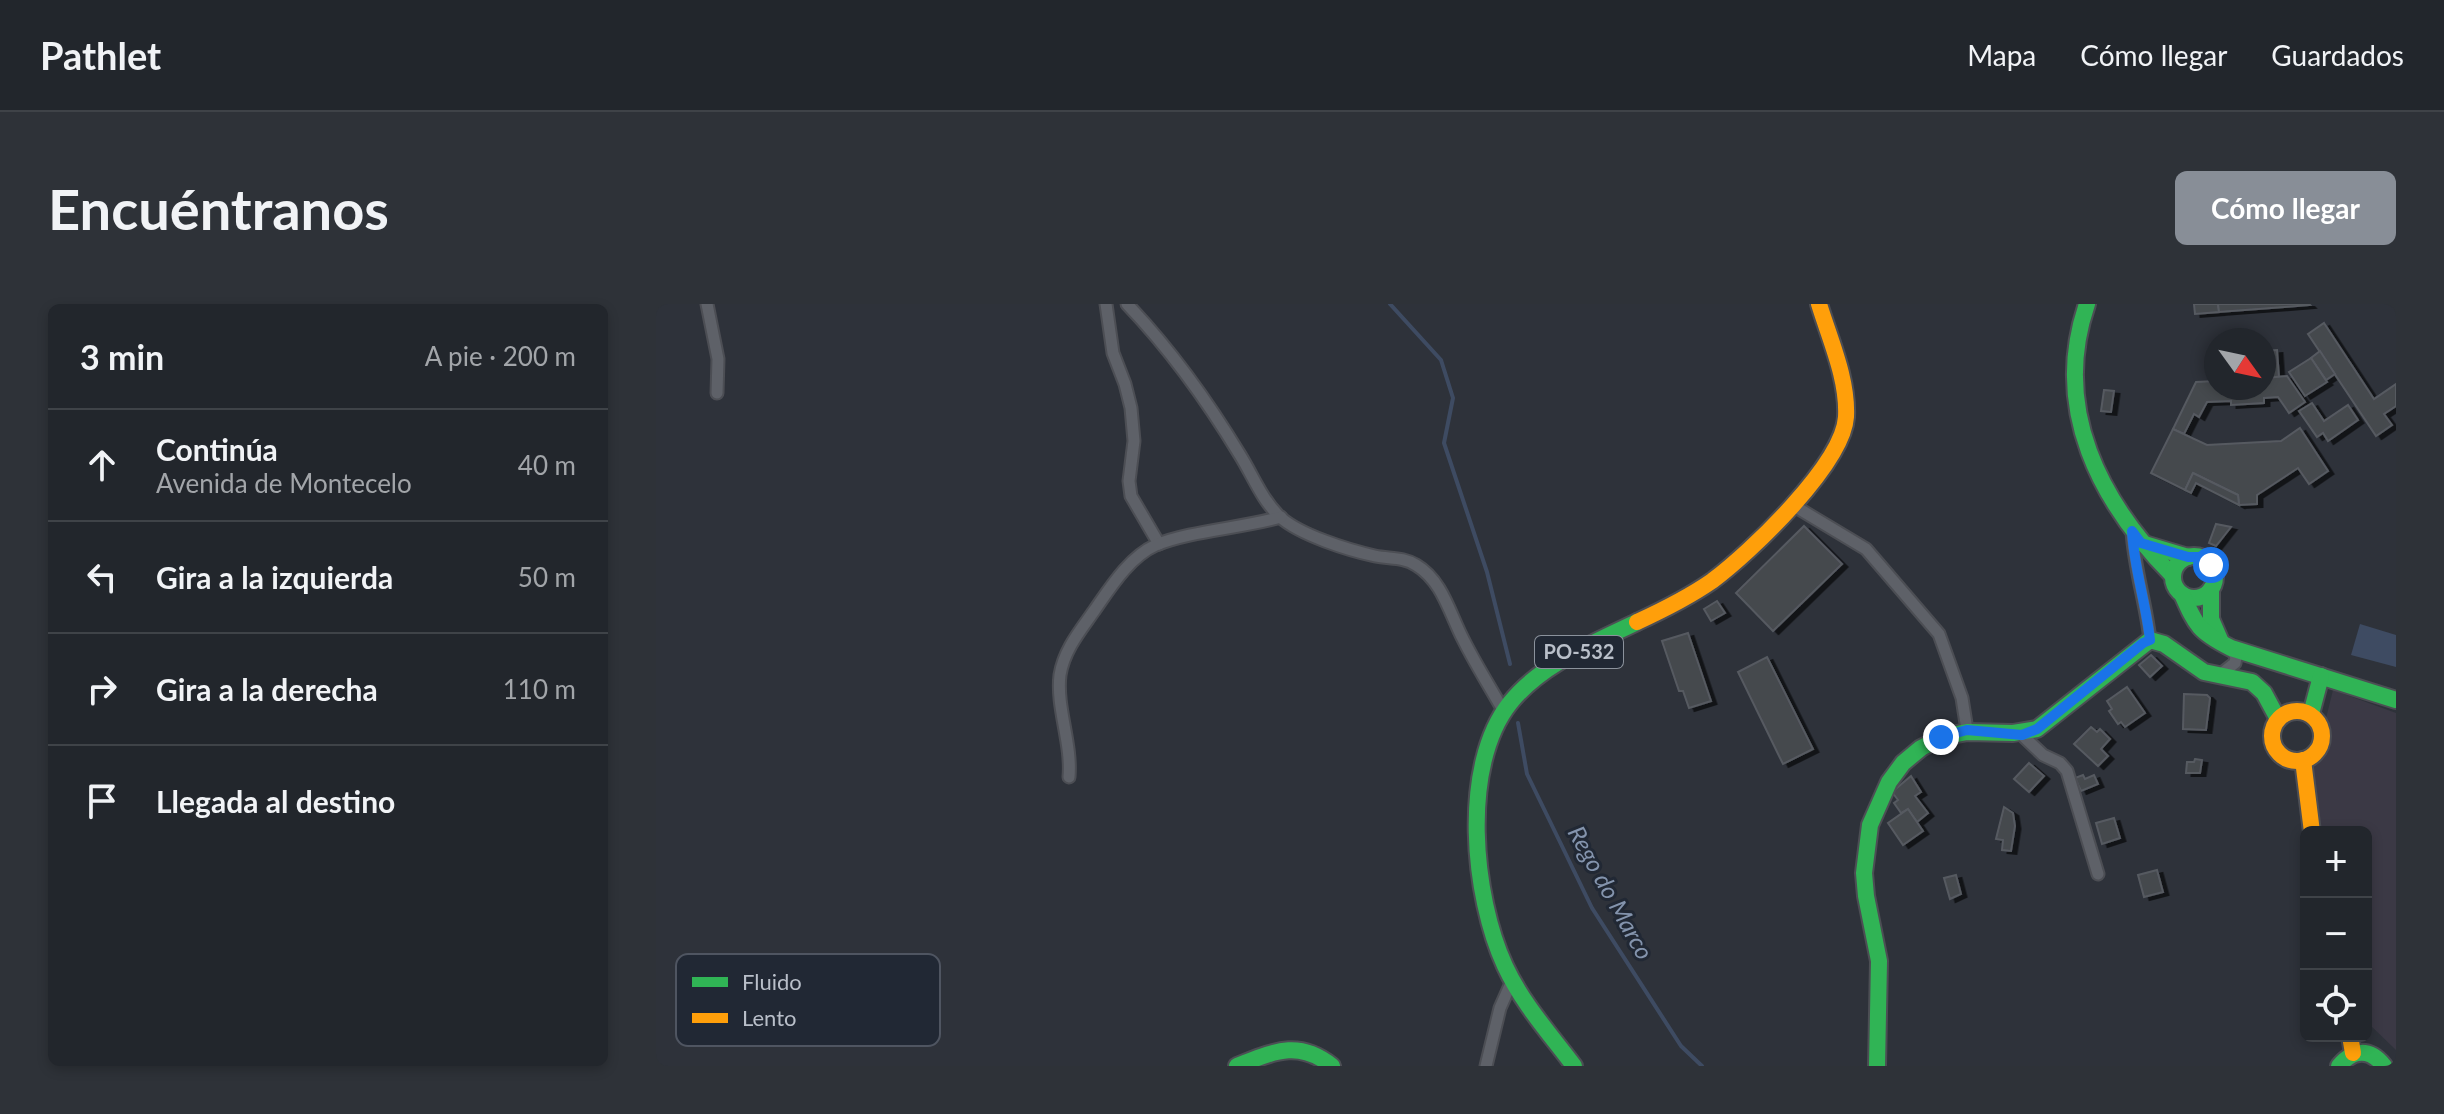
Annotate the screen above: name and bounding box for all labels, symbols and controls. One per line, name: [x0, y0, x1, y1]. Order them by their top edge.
text: Pathlet: [40, 32, 161, 78]
text: Mapa: [1967, 38, 2036, 72]
text: Cómo llegar: [2080, 38, 2227, 72]
text: Guardados: [2271, 38, 2404, 72]
button: Cómo llegar: [2175, 171, 2396, 245]
text: Encuéntranos: [48, 175, 389, 242]
north arrow: [2204, 328, 2276, 400]
text: 3 min: [80, 336, 164, 377]
text: A pie · 200 m: [425, 340, 576, 372]
text: Continúa: [156, 431, 278, 467]
icon: ahead: [80, 443, 124, 487]
text: 40 m: [518, 449, 576, 481]
text: Avenida de Montecelo: [156, 467, 412, 499]
route start: [2193, 547, 2229, 583]
icon: left: [80, 555, 124, 599]
text: Gira a la izquierda: [156, 559, 393, 595]
text: 50 m: [518, 561, 576, 593]
road number: PO-532: [1535, 636, 1623, 668]
icon: right: [80, 667, 124, 711]
text: Gira a la derecha: [156, 671, 378, 707]
text: 110 m: [503, 673, 576, 705]
route end: [1923, 719, 1959, 755]
icon: arrive: [80, 779, 124, 823]
text: Llegada al destino: [156, 783, 395, 819]
water label: Rego do Marco: [1563, 820, 1660, 964]
map controls: [2300, 826, 2372, 1042]
button: +: [2300, 826, 2372, 898]
button: −: [2300, 898, 2372, 970]
legend: [676, 954, 940, 1046]
text: Fluido: [742, 968, 802, 995]
button: locate: [2300, 970, 2372, 1042]
text: Lento: [742, 1004, 797, 1031]

